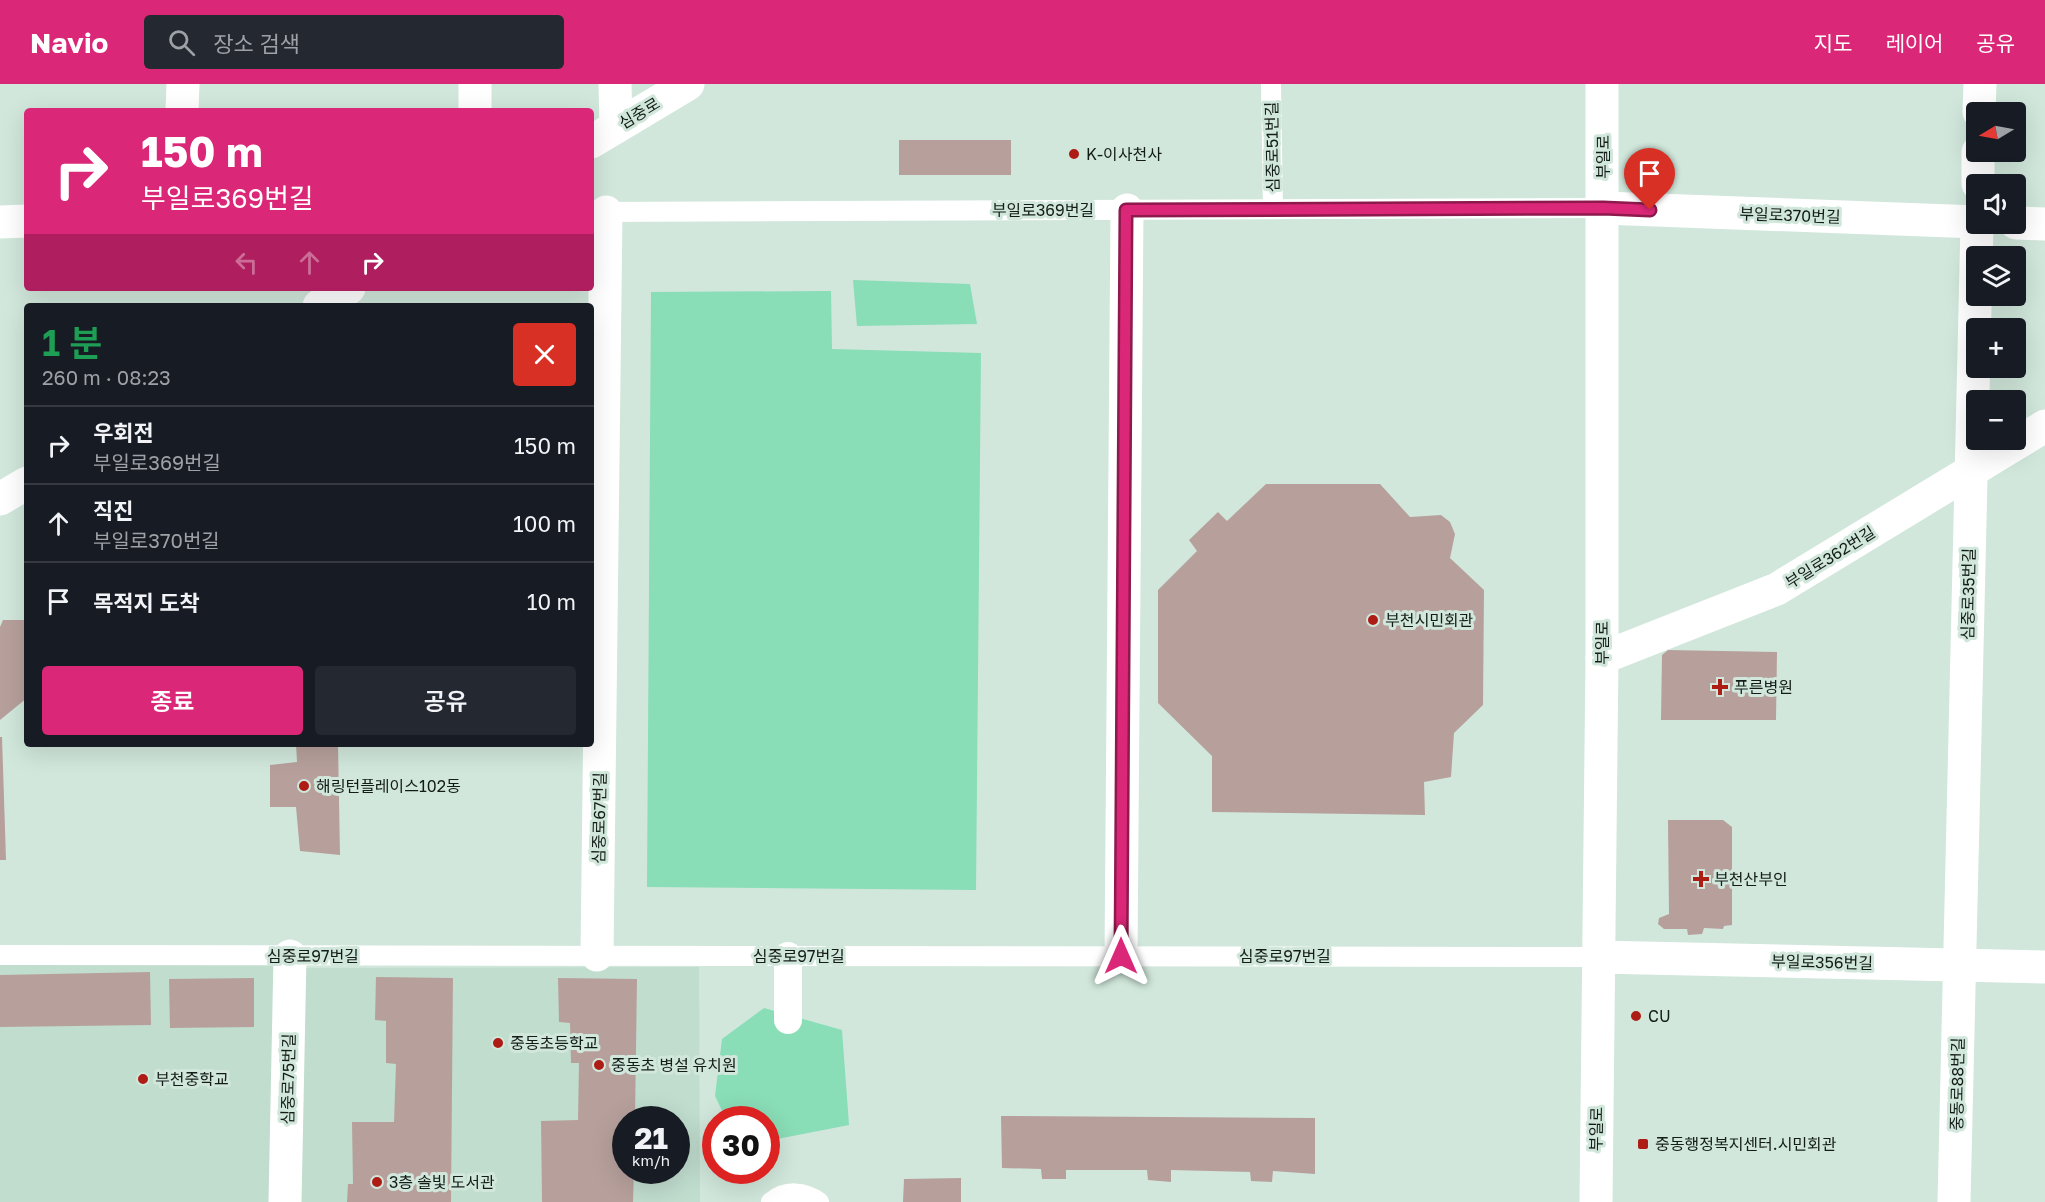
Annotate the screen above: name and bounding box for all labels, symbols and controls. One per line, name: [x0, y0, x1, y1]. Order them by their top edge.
search box: [144, 15, 564, 69]
text: Navio: [30, 26, 108, 59]
icon: search: [165, 26, 198, 59]
text: 장소 검색: [213, 30, 300, 57]
text: 지도: [1814, 30, 1852, 56]
text: 레이어: [1885, 30, 1943, 56]
text: 공유: [1976, 30, 2015, 56]
street label: 심중로: [615, 93, 663, 133]
street label: 심중로51번길: [1261, 102, 1283, 192]
north arrow: [1966, 102, 2026, 162]
map controls: [1966, 102, 2026, 450]
text: 150 m: [141, 126, 263, 176]
icon: right: [42, 132, 120, 210]
street label: 부일로: [1593, 135, 1613, 179]
place label: K-이사천사: [1086, 144, 1162, 164]
marker: K-이사천사: [1067, 147, 1081, 161]
pin: [1624, 148, 1675, 210]
icon: arrive: [1633, 157, 1666, 190]
button: sound: [1966, 174, 2026, 234]
text: 부일로369번길: [141, 182, 314, 214]
street label: 부일로369번길: [992, 200, 1094, 220]
street label: 부일로370번길: [1739, 203, 1841, 227]
icon: left: [230, 246, 263, 279]
icon: ahead: [293, 246, 326, 279]
icon: right: [356, 246, 389, 279]
button: layers: [1966, 246, 2026, 306]
button: +: [1966, 318, 2026, 378]
text: 1 분: [42, 321, 102, 364]
button: close: [513, 323, 576, 386]
text: 260 m · 08:23: [42, 365, 171, 389]
button: −: [1966, 390, 2026, 450]
text: 우회전: [93, 419, 154, 446]
icon: right: [42, 429, 75, 462]
text: 150 m: [514, 432, 576, 459]
text: 부일로369번길: [93, 450, 221, 474]
text: 직진: [93, 497, 133, 524]
icon: ahead: [42, 507, 75, 540]
text: 100 m: [513, 510, 576, 537]
street label: 부일로362번길: [1781, 522, 1879, 592]
text: 부일로370번길: [93, 528, 220, 552]
street label: 심중로35번길: [1957, 548, 1979, 640]
icon: arrive: [42, 585, 75, 618]
text: 10 m: [527, 588, 576, 615]
text: 목적지 도착: [93, 589, 200, 616]
place label: 부천시민회관: [1385, 610, 1474, 630]
marker: 부천시민회관: [1366, 613, 1380, 627]
street label: 부일로: [1592, 621, 1612, 665]
button: 종료: [42, 666, 303, 735]
button: 공유: [315, 666, 576, 735]
place label: 푸른병원: [1734, 677, 1793, 697]
marker: 푸른병원: [1711, 678, 1729, 696]
street label: 심중로67번길: [588, 772, 610, 864]
place label: 해링턴플레이스102동: [316, 776, 461, 796]
marker: 해링턴플레이스102동: [297, 779, 311, 793]
place label: 부천산부인: [1714, 869, 1788, 889]
marker: 부천산부인: [1692, 870, 1710, 888]
position arrow: [1089, 924, 1153, 988]
street label: 심중로97번길: [267, 946, 359, 966]
street label: 심중로97번길: [753, 946, 845, 966]
street label: 심중로97번길: [1239, 946, 1331, 966]
street label: 부일로356번길: [1771, 951, 1873, 973]
place label: CU: [1648, 1006, 1671, 1026]
marker: CU: [1629, 1009, 1643, 1023]
street label: 심중로75번길: [277, 1033, 299, 1125]
place label: 중동초등학교: [510, 1033, 598, 1053]
marker: 중동초등학교: [491, 1036, 505, 1050]
street label: 중동로88번길: [1946, 1037, 1968, 1131]
place label: 중동초 병설 유치원: [611, 1055, 737, 1075]
marker: 중동초 병설 유치원: [592, 1058, 606, 1072]
place label: 부천중학교: [155, 1069, 229, 1089]
marker: 부천중학교: [136, 1072, 150, 1086]
speed limit sign: 30: [702, 1106, 780, 1184]
street label: 부일로: [1586, 1106, 1606, 1151]
text: 21: [634, 1120, 668, 1156]
place label: 중동행정복지센터.시민회관: [1655, 1134, 1837, 1154]
marker: 중동행정복지센터.시민회관: [1636, 1137, 1650, 1151]
text: km/h: [632, 1151, 670, 1169]
place label: 3층 솔빛 도서관: [389, 1172, 495, 1192]
marker: 3층 솔빛 도서관: [370, 1175, 384, 1189]

